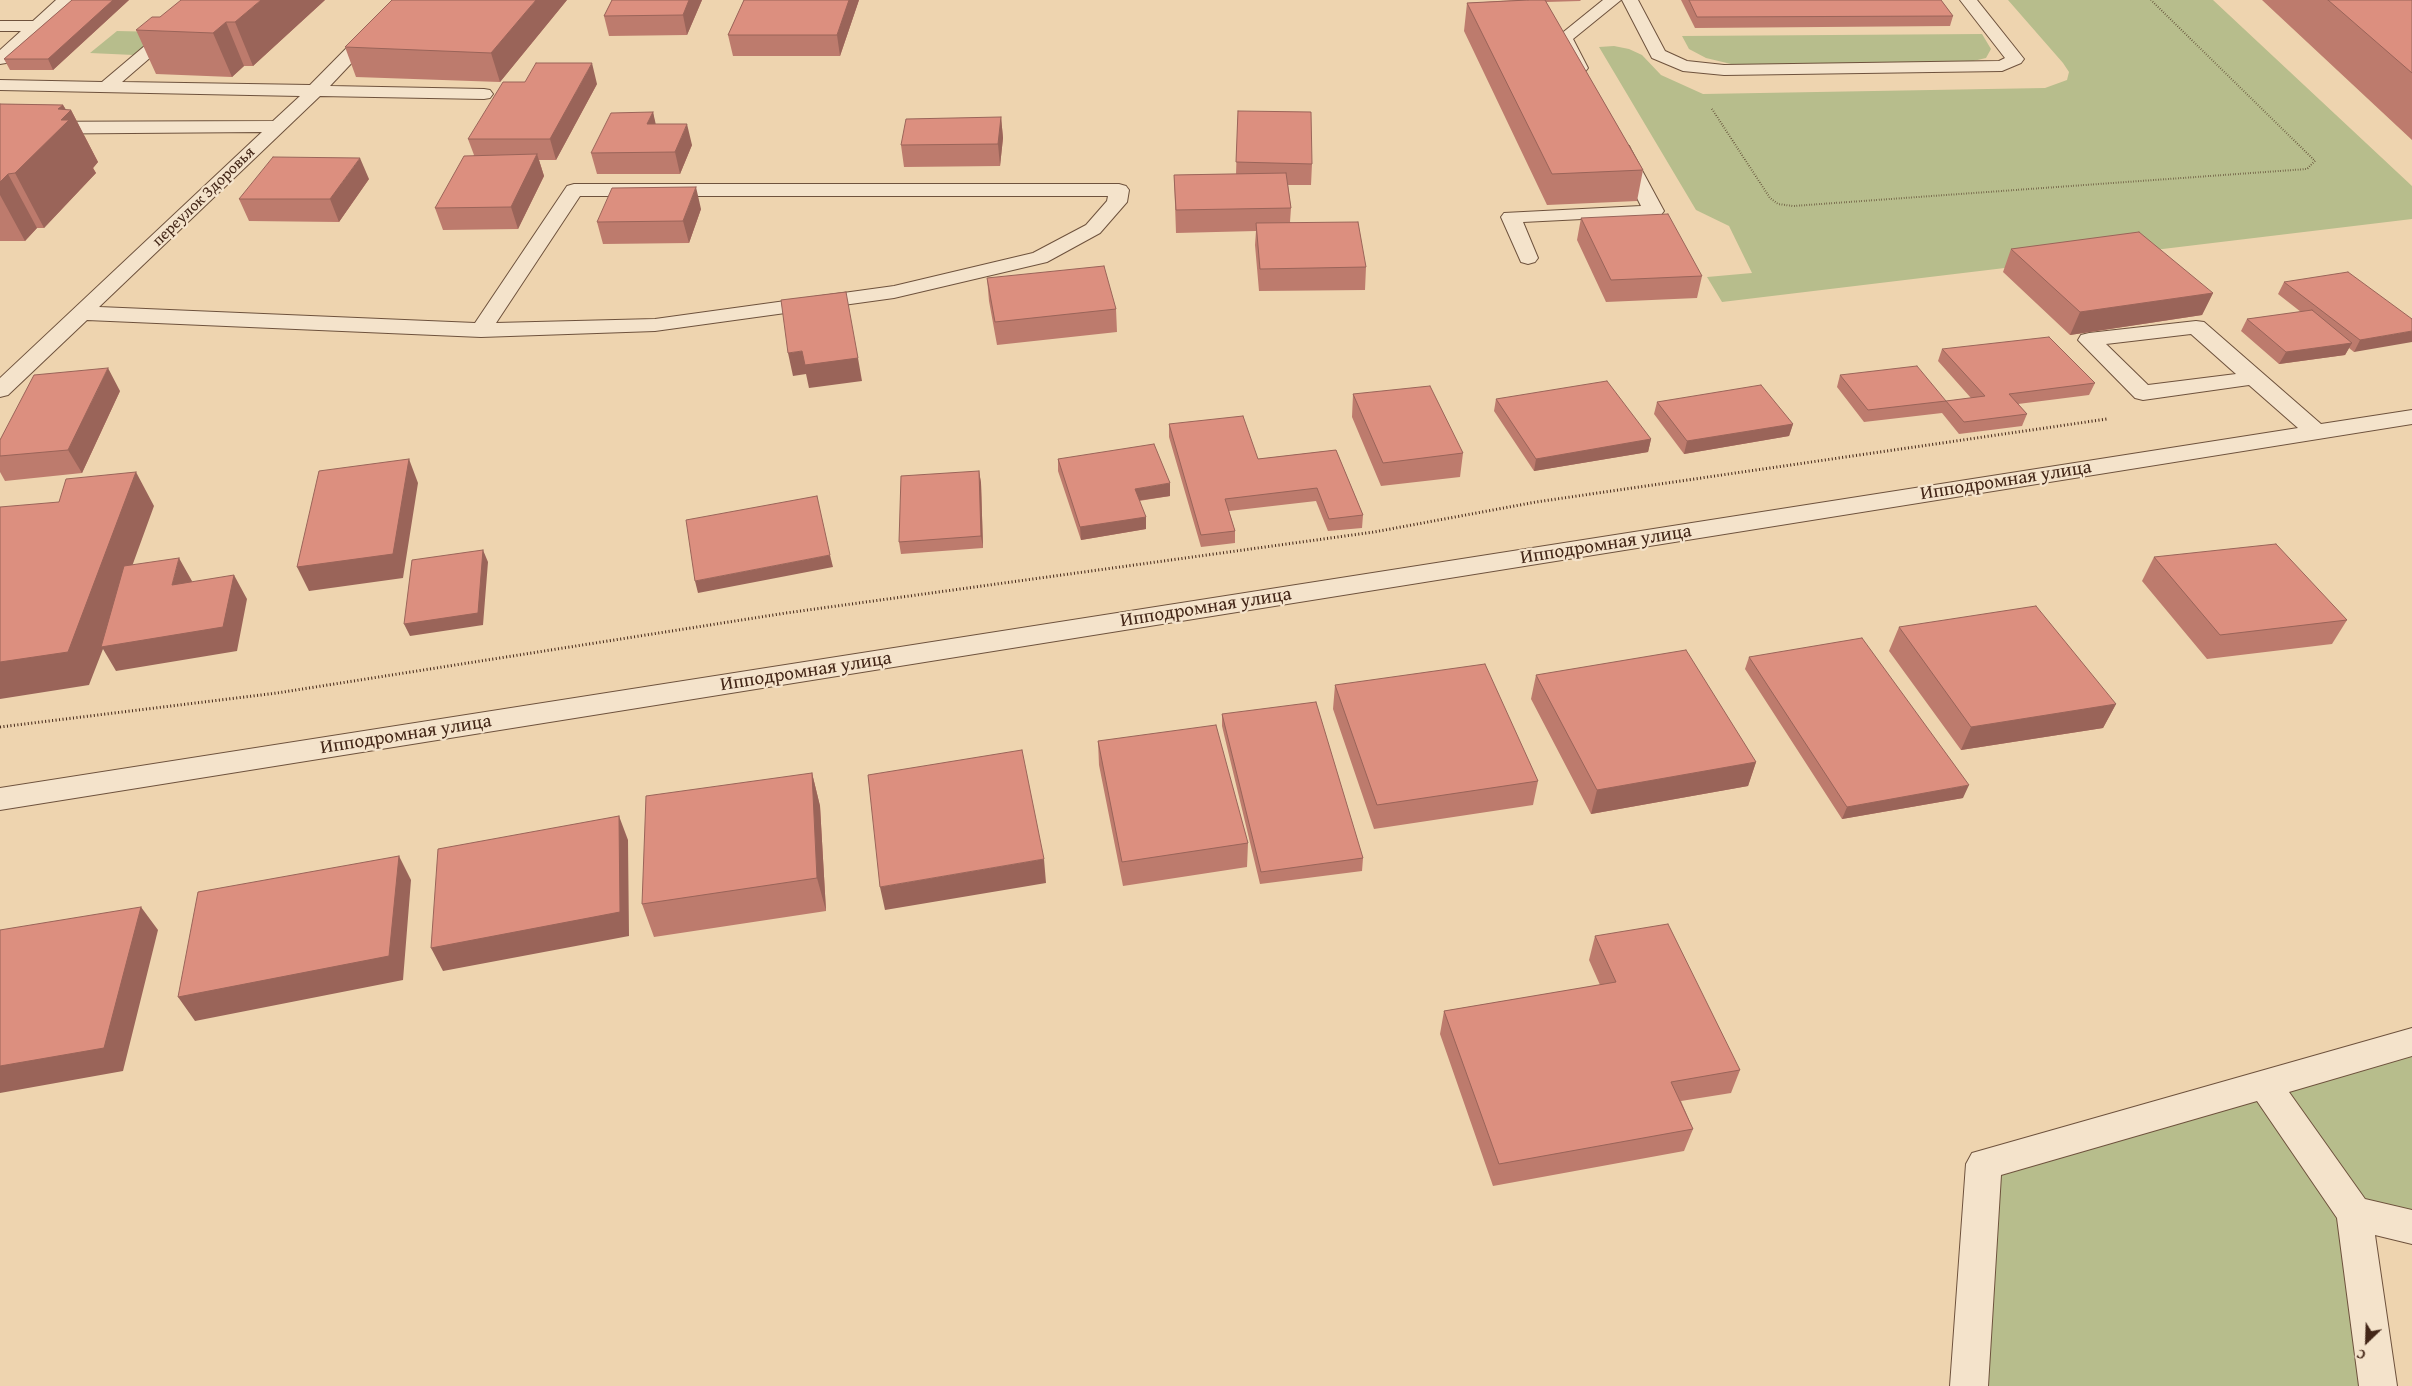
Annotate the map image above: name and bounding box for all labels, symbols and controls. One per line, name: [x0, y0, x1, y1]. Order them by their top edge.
street label: переулок Здоровья: [149, 143, 259, 251]
street label: Ипподромная улица: [1919, 456, 2093, 506]
street label: Ипподромная улица: [1519, 520, 1693, 570]
street label: Ипподромная улица: [1119, 583, 1293, 633]
street label: Ипподромная улица: [719, 647, 893, 697]
street label: Ипподромная улица: [319, 710, 493, 760]
north arrow: [2342, 1316, 2392, 1366]
text: С: [2353, 1344, 2369, 1365]

